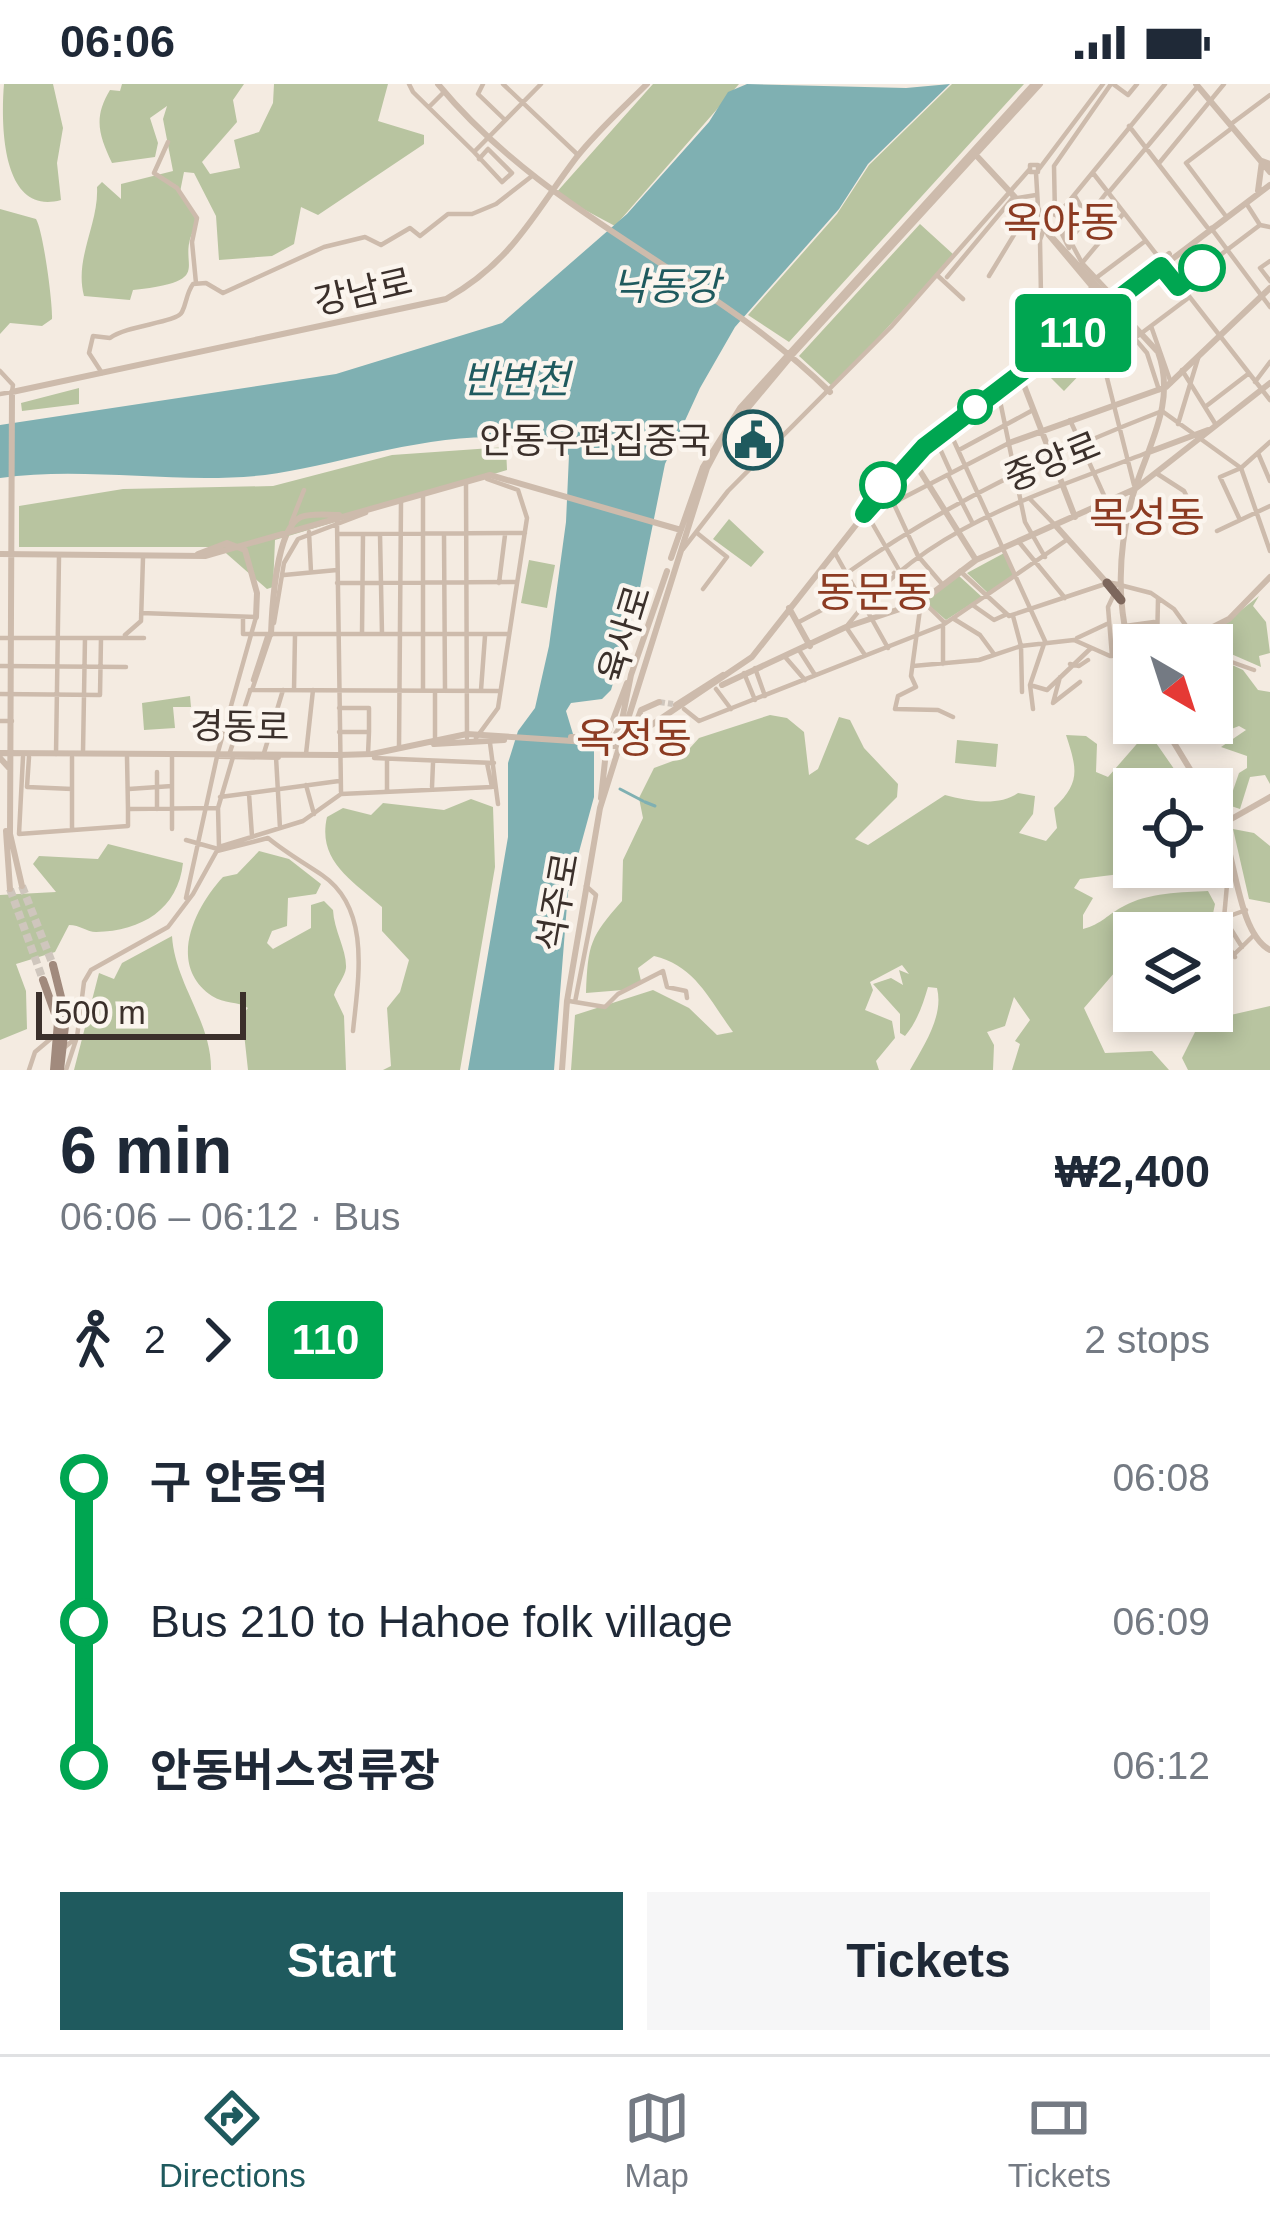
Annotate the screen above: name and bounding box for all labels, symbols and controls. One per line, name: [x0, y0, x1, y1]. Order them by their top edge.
text: 06:06: [60, 16, 175, 67]
district label: 옥야동: [1003, 199, 1119, 246]
unlabelled marker: [1180, 246, 1224, 290]
street label: 강남로: [310, 260, 416, 323]
water label: 낙동강: [612, 265, 725, 308]
line badge: 110: [1004, 294, 1142, 372]
text: 110: [1039, 309, 1107, 356]
water label: 반변천: [462, 358, 574, 401]
unlabelled marker: [959, 391, 991, 423]
public building icon: 안동우편집중국: [722, 409, 784, 471]
place label: 안동우편집중국: [479, 420, 711, 461]
street label: 중앙로: [998, 424, 1106, 499]
unlabelled marker: [861, 463, 905, 507]
district label: 목성동: [1089, 494, 1205, 541]
district label: 동문동: [816, 569, 932, 616]
street label: 육사로: [590, 581, 659, 688]
north arrow: [1113, 624, 1233, 744]
map controls: [1113, 624, 1233, 1032]
street label: 경동로: [190, 705, 290, 748]
district label: 옥정동: [576, 715, 692, 762]
button: locate: [1113, 768, 1233, 888]
street label: 석주로: [529, 850, 586, 955]
button: layers: [1113, 912, 1233, 1032]
scale bar: [36, 986, 246, 1039]
text: 500 m: [54, 994, 146, 1031]
text: 6 min: [60, 1113, 232, 1187]
text: ₩2,400: [1055, 1146, 1210, 1197]
text: 06:06 – 06:12 · Bus: [60, 1195, 400, 1238]
icon: walk: [60, 1307, 126, 1373]
icon: forward: [184, 1307, 250, 1373]
text: 110: [292, 1316, 359, 1363]
text: 2: [144, 1318, 166, 1361]
text: 2 stops: [1084, 1318, 1210, 1361]
text: 06:08: [1112, 1456, 1210, 1499]
text: 구 안동역: [150, 1457, 328, 1508]
text: Bus 210 to Hahoe folk village: [150, 1596, 733, 1647]
text: 06:09: [1112, 1600, 1210, 1643]
text: 06:12: [1112, 1744, 1210, 1787]
text: 안동버스정류장: [150, 1745, 440, 1796]
button: Start: [60, 1892, 623, 2030]
button: Tickets: [647, 1892, 1210, 2030]
tab: Directions: [159, 2085, 306, 2195]
tab: Map: [624, 2085, 690, 2195]
tab: Tickets: [1008, 2085, 1111, 2195]

